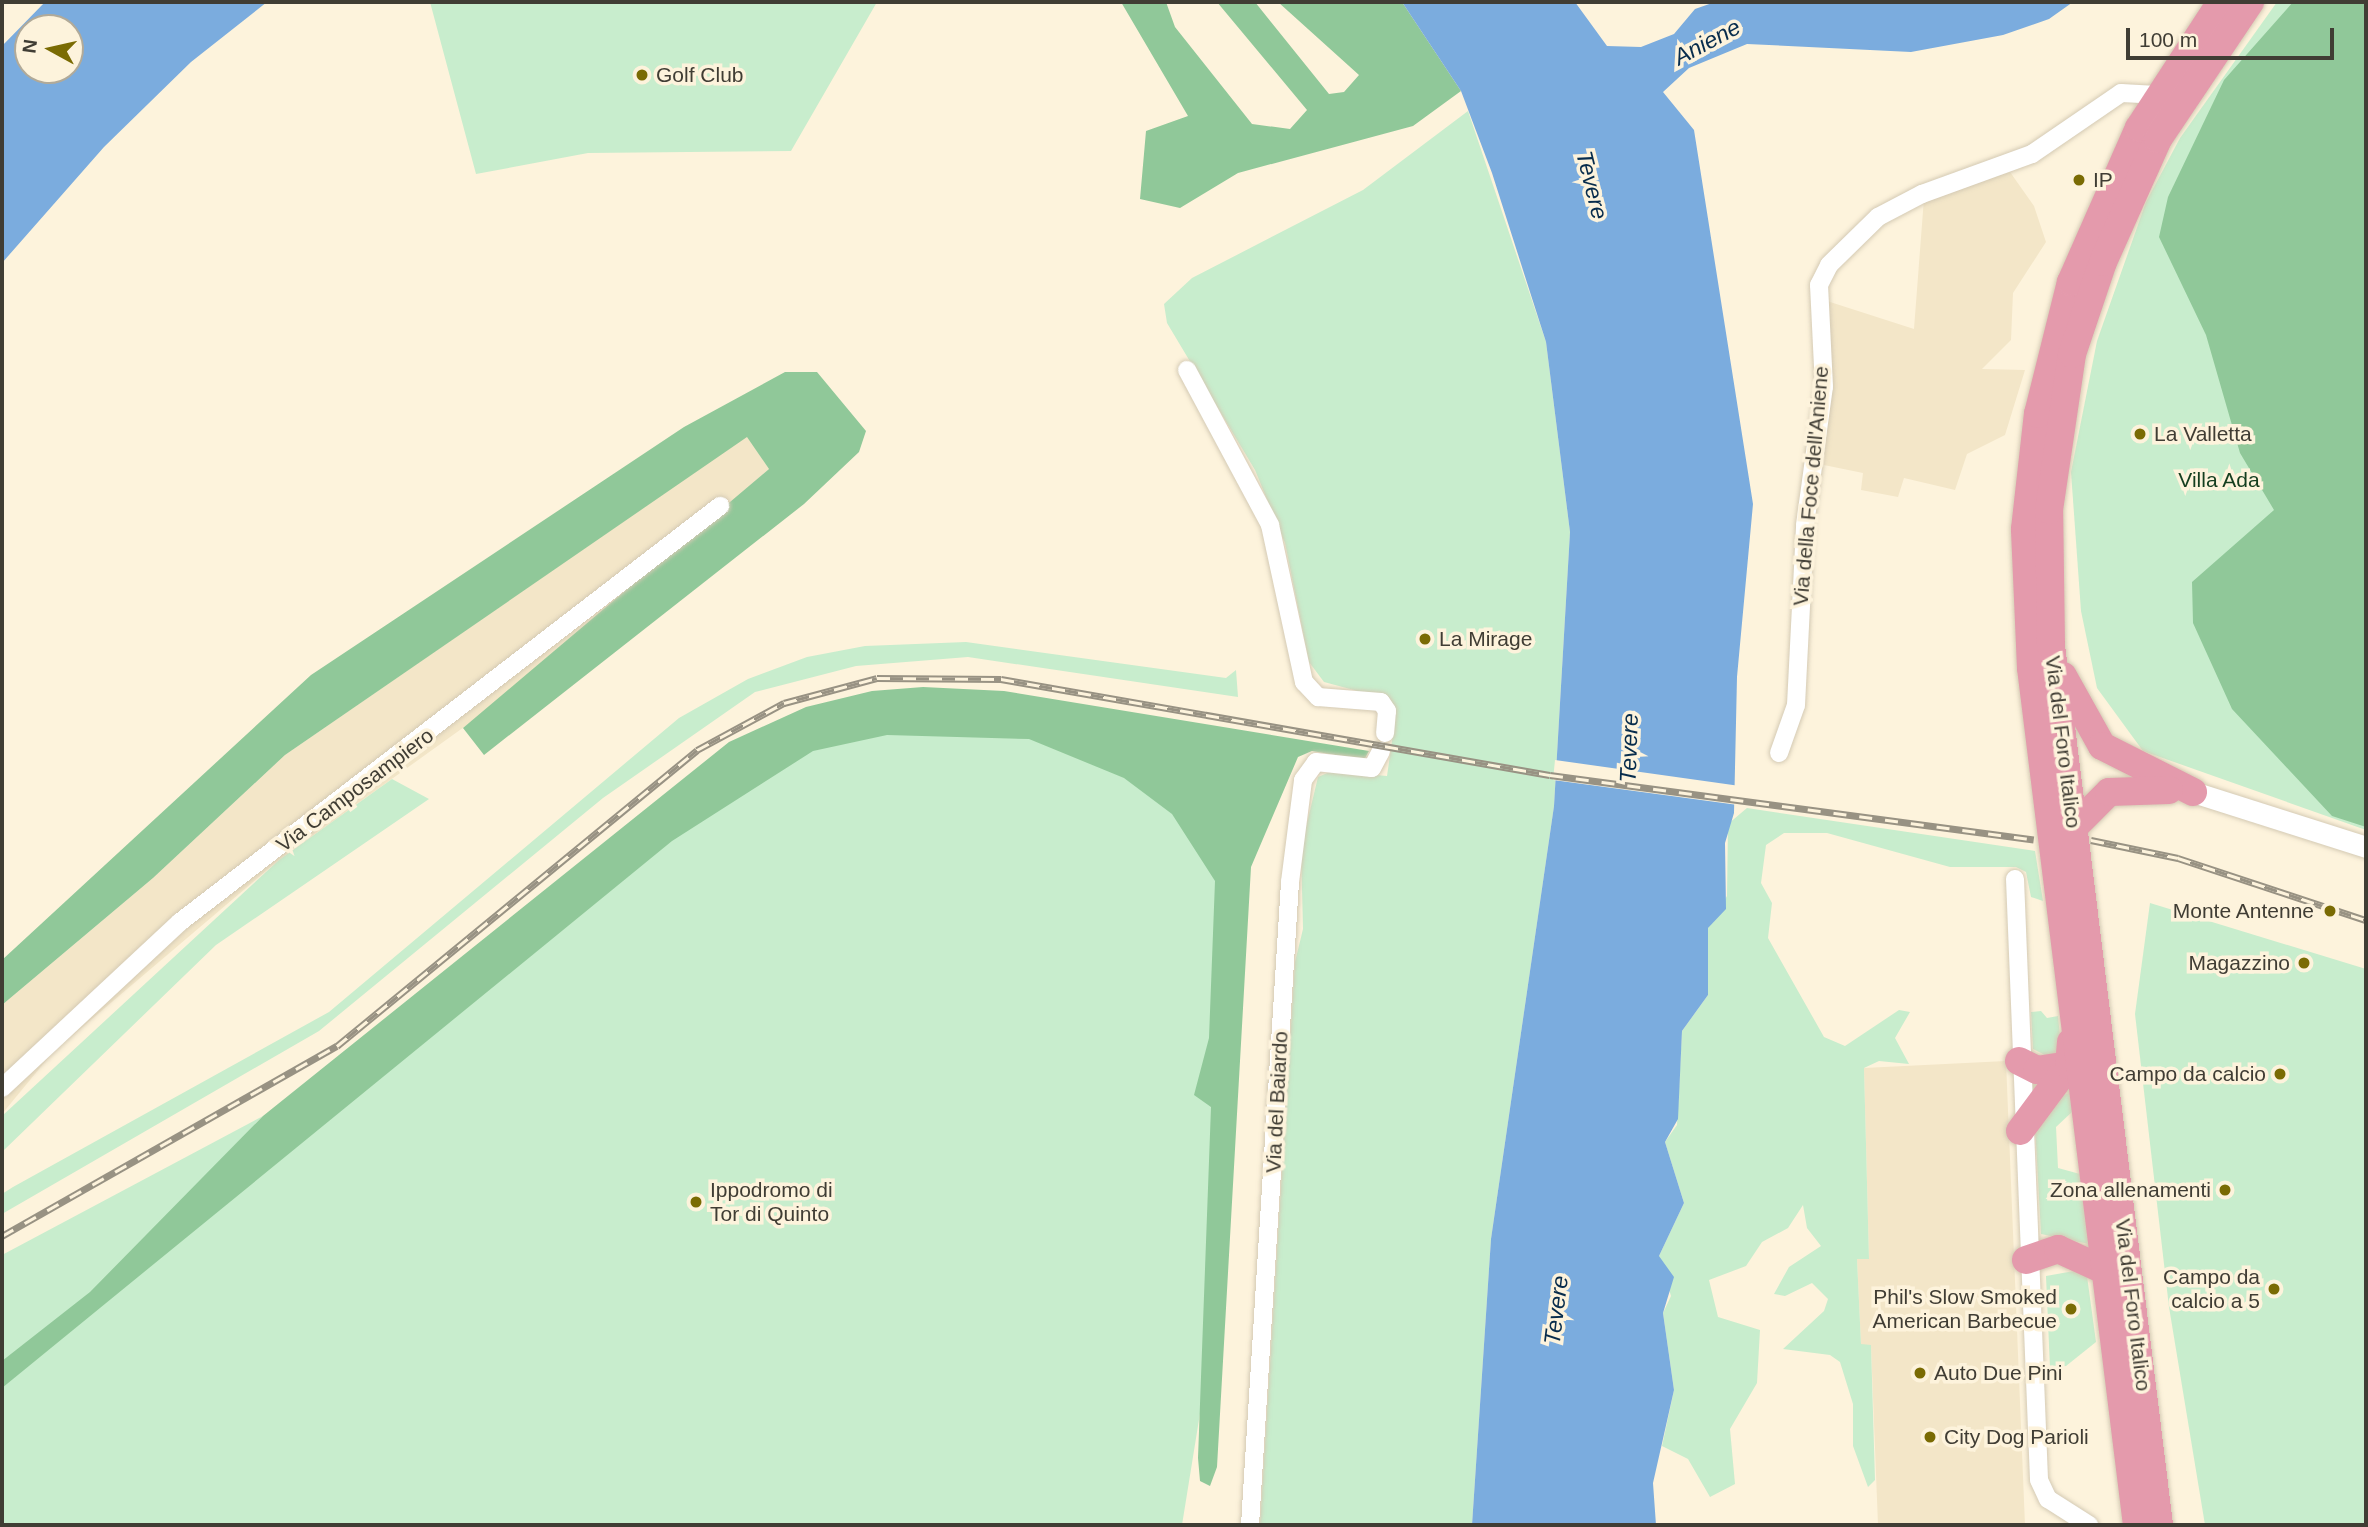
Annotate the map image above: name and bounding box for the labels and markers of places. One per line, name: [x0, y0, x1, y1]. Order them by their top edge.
place label: Golf Club: [656, 62, 744, 88]
marker: Golf Club: [634, 67, 650, 83]
place label: IP: [2093, 167, 2113, 193]
marker: IP: [2071, 172, 2087, 188]
place label: La Valletta: [2154, 421, 2252, 447]
marker: La Valletta: [2132, 426, 2148, 442]
place label: La Mirage: [1439, 626, 1532, 652]
marker: La Mirage: [1417, 631, 1433, 647]
place label: Monte Antenne: [2172, 898, 2314, 924]
marker: Monte Antenne: [2320, 901, 2340, 921]
place label: Magazzino: [2188, 950, 2290, 976]
marker: Magazzino: [2296, 955, 2312, 971]
place label: Campo da calcio: [2110, 1061, 2266, 1087]
marker: Campo da calcio: [2272, 1066, 2288, 1082]
place label: Ippodromo di Tor di Quinto: [710, 1177, 833, 1227]
place label: Zona allenamenti: [2050, 1177, 2211, 1203]
marker: Zona allenamenti: [2217, 1182, 2233, 1198]
marker: Ippodromo di Tor di Quinto: [688, 1194, 704, 1210]
place label: Campo da calcio a 5: [2163, 1264, 2260, 1314]
marker: Campo da calcio a 5: [2266, 1281, 2282, 1297]
place label: Phil's Slow Smoked American Barbecue: [1873, 1284, 2057, 1334]
marker: Phil's Slow Smoked American Barbecue: [2063, 1301, 2079, 1317]
place label: Auto Due Pini: [1934, 1360, 2062, 1386]
marker: Auto Due Pini: [1912, 1365, 1928, 1381]
place label: City Dog Parioli: [1944, 1424, 2089, 1450]
marker: City Dog Parioli: [1922, 1429, 1938, 1445]

